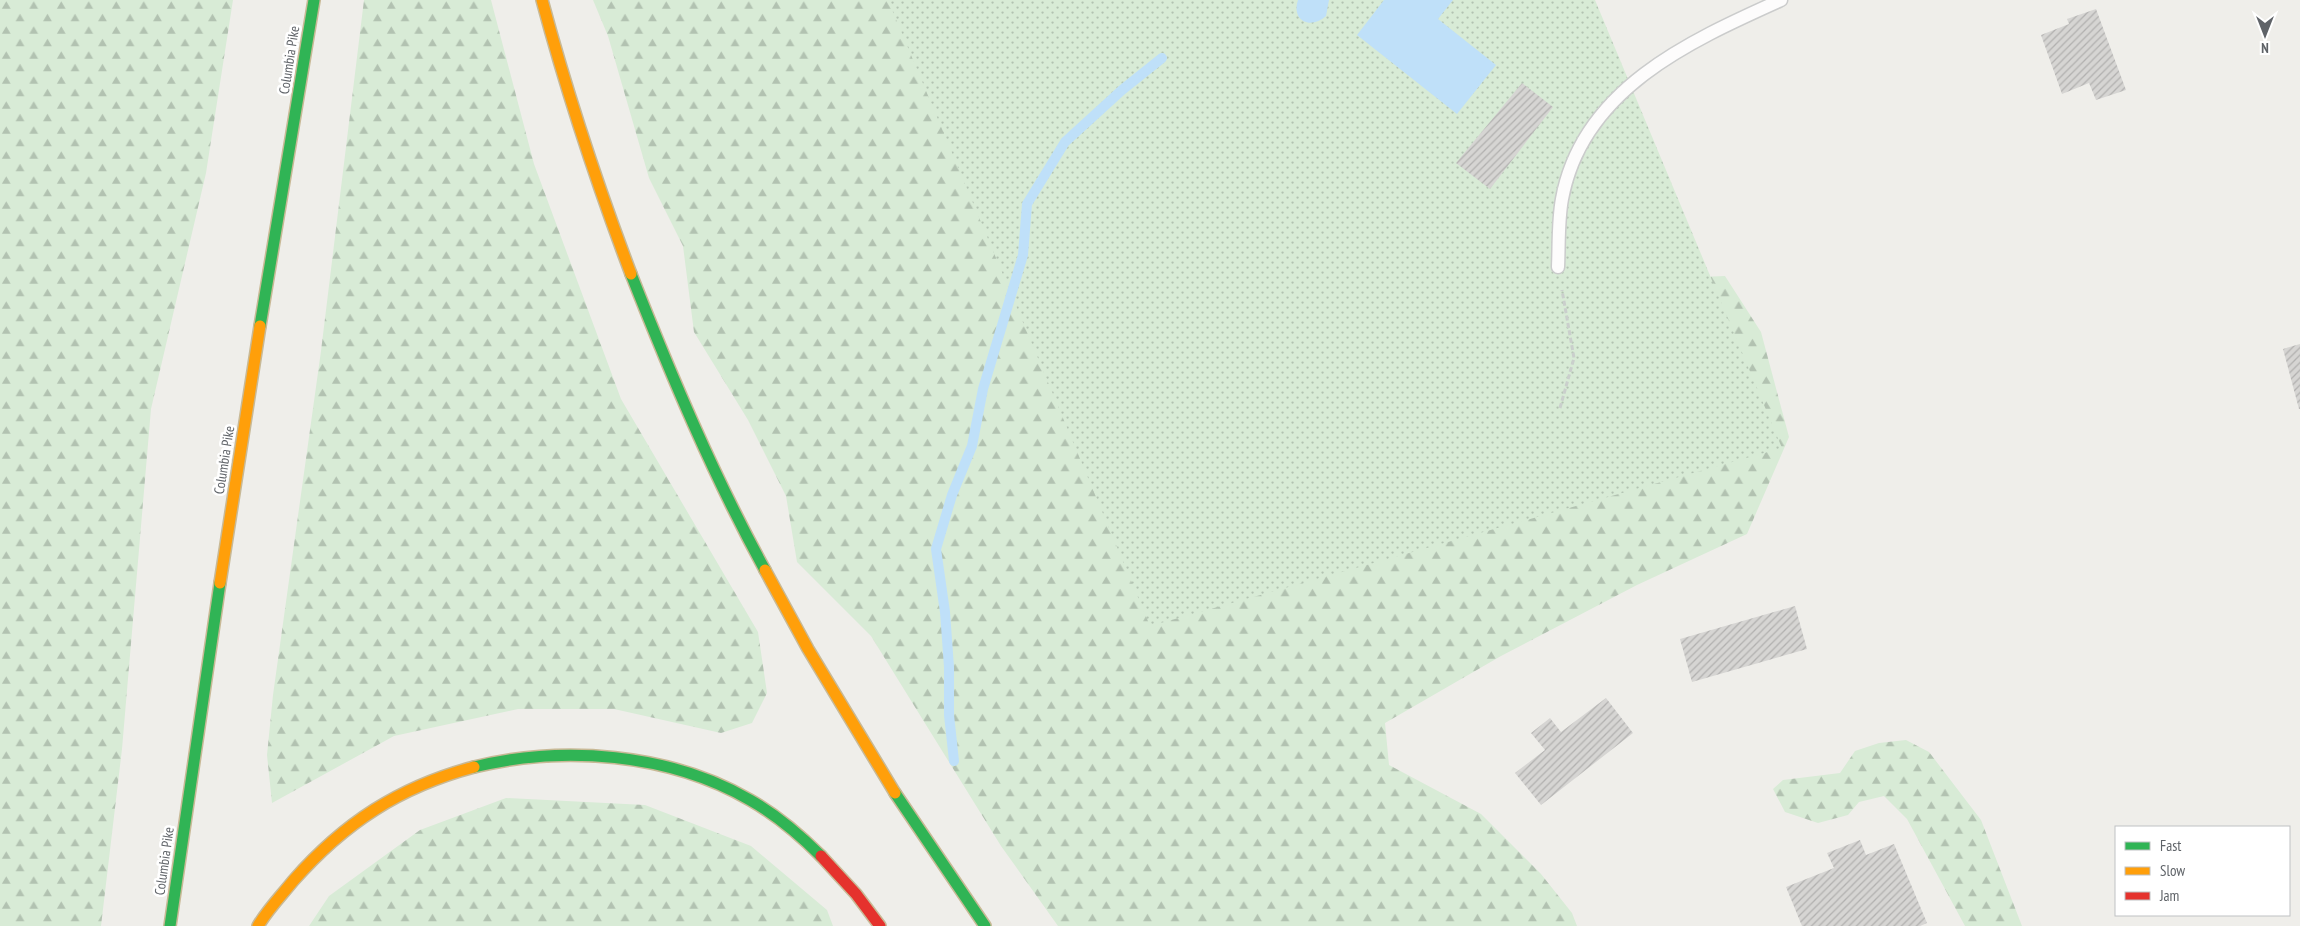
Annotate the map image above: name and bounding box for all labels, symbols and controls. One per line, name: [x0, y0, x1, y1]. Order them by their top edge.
north arrow: [2240, 10, 2290, 60]
street label: Columbia Pike: [275, 24, 303, 95]
text: N: [2261, 39, 2269, 57]
street label: Columbia Pike: [210, 424, 238, 495]
street label: Columbia Pike: [150, 826, 178, 896]
legend: [2115, 826, 2290, 916]
text: Fast: [2160, 836, 2181, 855]
text: Slow: [2160, 861, 2185, 880]
text: Jam: [2159, 886, 2179, 905]

